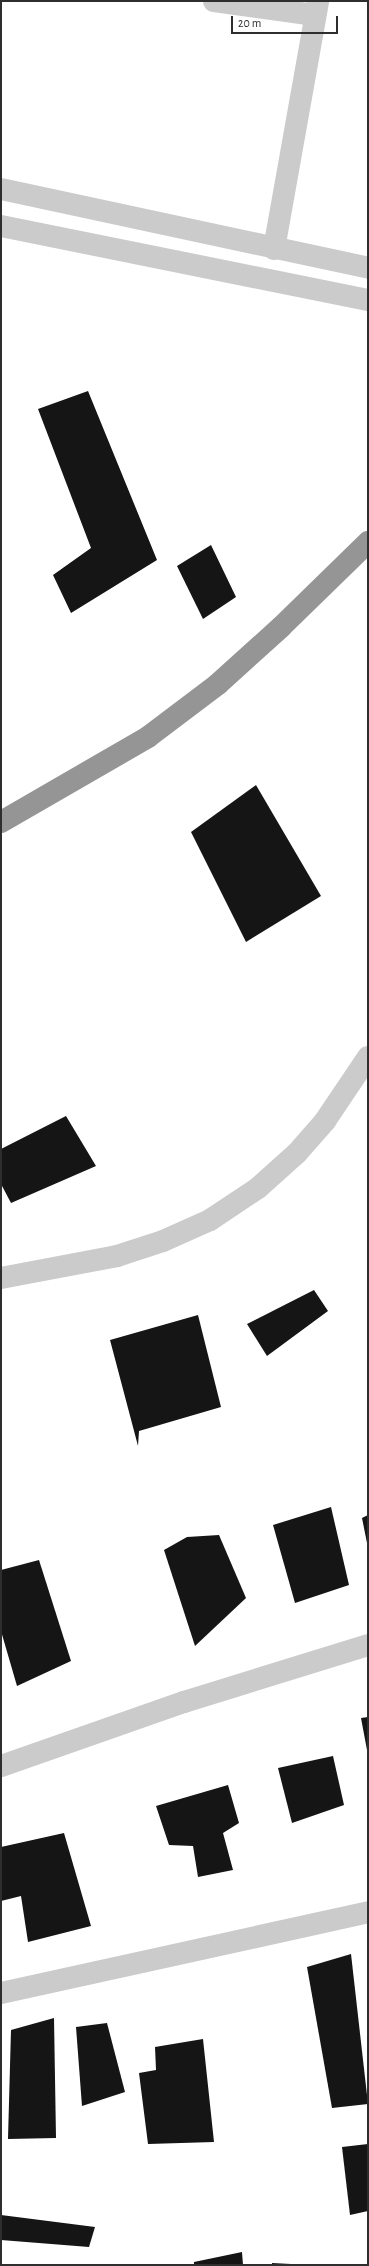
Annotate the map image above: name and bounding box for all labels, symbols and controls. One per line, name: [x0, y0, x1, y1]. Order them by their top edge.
scale bar: [233, 8, 340, 34]
text: 20 m: [238, 17, 261, 29]

